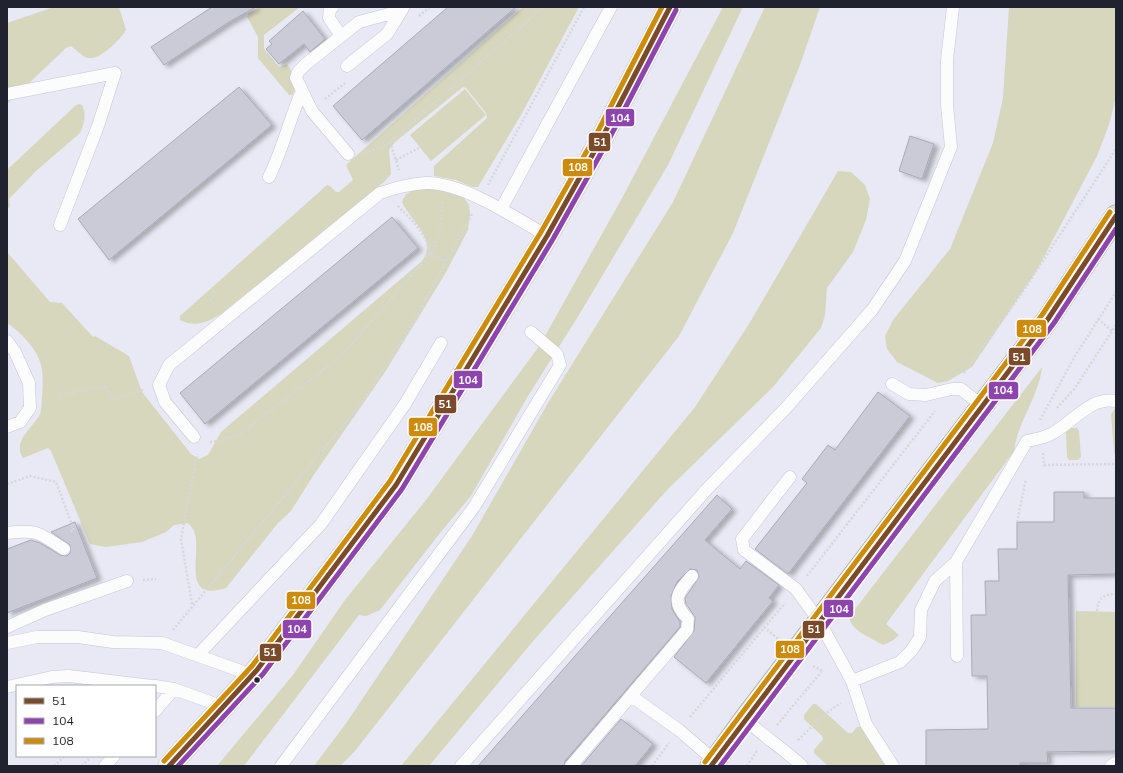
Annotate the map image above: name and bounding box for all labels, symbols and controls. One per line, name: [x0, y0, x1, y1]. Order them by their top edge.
line badge: 104: [605, 108, 635, 127]
text: 104: [610, 111, 630, 125]
line badge: 51: [588, 132, 611, 152]
text: 51: [593, 135, 607, 149]
line badge: 108: [562, 158, 593, 177]
text: 108: [568, 160, 588, 174]
line badge: 108: [1016, 319, 1047, 338]
text: 108: [1022, 322, 1042, 336]
line badge: 51: [1008, 347, 1031, 366]
text: 51: [1012, 350, 1026, 364]
line badge: 104: [453, 370, 483, 389]
text: 104: [458, 373, 478, 387]
line badge: 104: [988, 381, 1019, 400]
text: 104: [993, 383, 1013, 397]
line badge: 51: [434, 394, 457, 414]
text: 51: [438, 397, 452, 411]
line badge: 108: [408, 417, 438, 437]
text: 108: [413, 420, 433, 434]
line badge: 108: [286, 591, 316, 610]
text: 108: [291, 593, 311, 607]
line badge: 104: [823, 599, 854, 618]
text: 104: [829, 602, 849, 616]
line badge: 104: [282, 619, 312, 639]
line badge: 51: [802, 620, 825, 639]
text: 104: [287, 622, 307, 636]
text: 51: [807, 622, 821, 636]
line badge: 108: [775, 640, 805, 659]
text: 108: [780, 642, 800, 656]
line badge: 51: [259, 643, 282, 662]
text: 51: [263, 645, 277, 659]
unlabelled marker: [252, 675, 262, 685]
legend: [16, 685, 156, 757]
text: 51: [52, 693, 66, 708]
text: 104: [52, 713, 74, 728]
text: 108: [52, 733, 74, 748]

